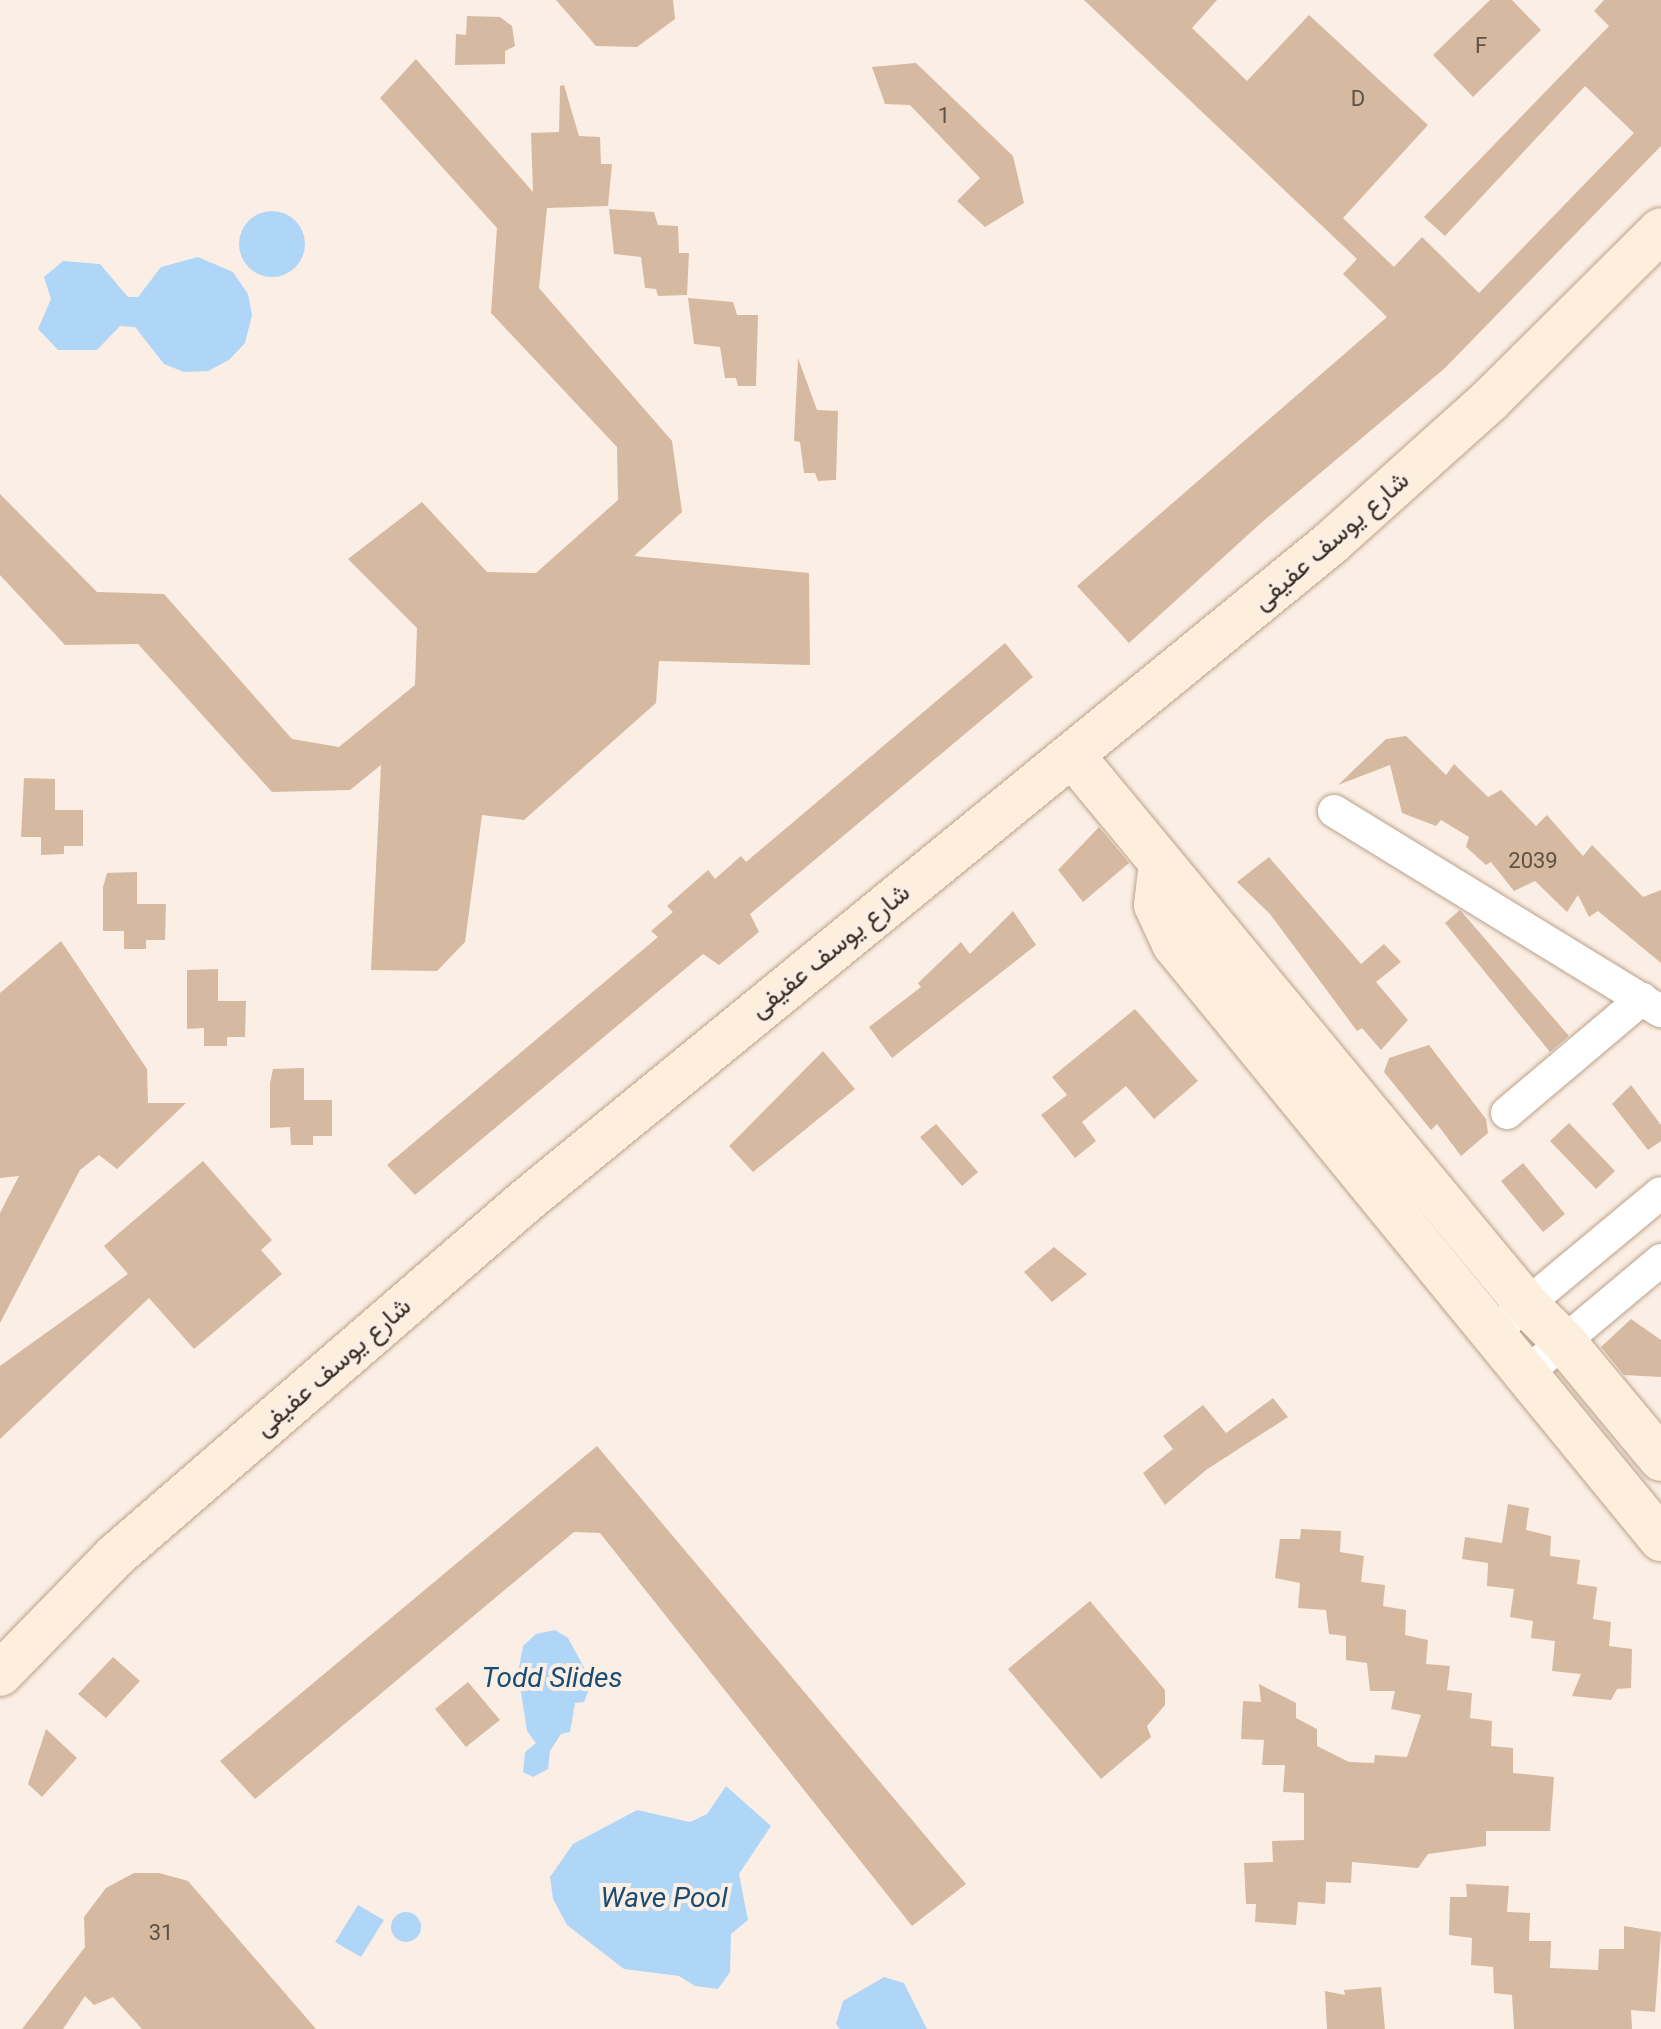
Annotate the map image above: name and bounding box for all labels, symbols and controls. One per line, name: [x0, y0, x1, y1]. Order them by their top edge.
house number: F: [1475, 33, 1487, 59]
house number: D: [1351, 86, 1365, 112]
house number: 1: [938, 103, 950, 129]
street label: شارع يوسف عفيفى: [1247, 465, 1415, 617]
house number: 2039: [1508, 848, 1558, 874]
street label: شارع يوسف عفيفى: [744, 877, 916, 1025]
street label: شارع يوسف عفيفى: [249, 1291, 417, 1443]
water label: Todd Slides: [482, 1661, 622, 1695]
water label: Wave Pool: [601, 1881, 727, 1915]
house number: 31: [149, 1920, 173, 1946]

